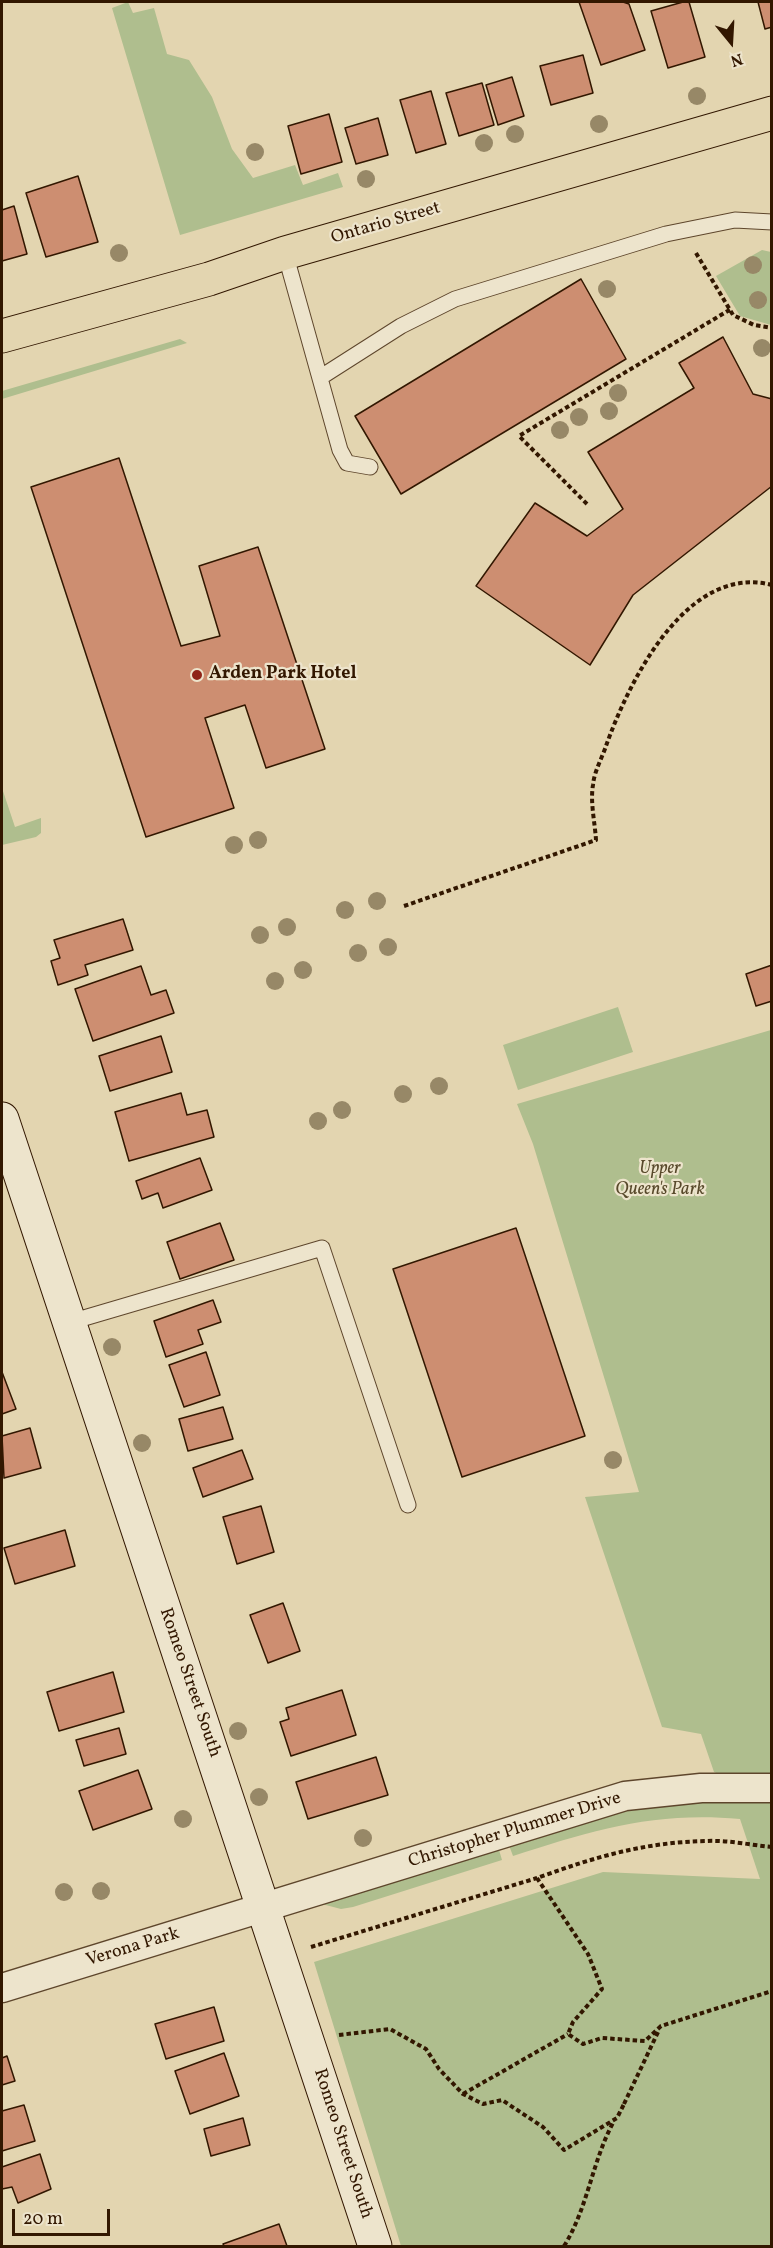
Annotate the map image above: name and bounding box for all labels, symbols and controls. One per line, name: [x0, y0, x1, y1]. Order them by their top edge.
north arrow: [701, 12, 761, 72]
text: N: [728, 47, 745, 71]
street label: Ontario Street: [329, 198, 443, 250]
place label: Arden Park Hotel: [209, 664, 357, 686]
marker: Arden Park Hotel: [190, 668, 204, 682]
park label: Upper Queen's Park: [615, 1159, 705, 1202]
street label: Romeo Street South: [153, 1605, 225, 1761]
street label: Christopher Plummer Drive: [406, 1788, 624, 1874]
street label: Verona Park: [84, 1924, 182, 1972]
street label: Romeo Street South: [308, 2066, 376, 2222]
scale bar: [15, 2197, 112, 2235]
text: 20 m: [23, 2207, 63, 2232]

